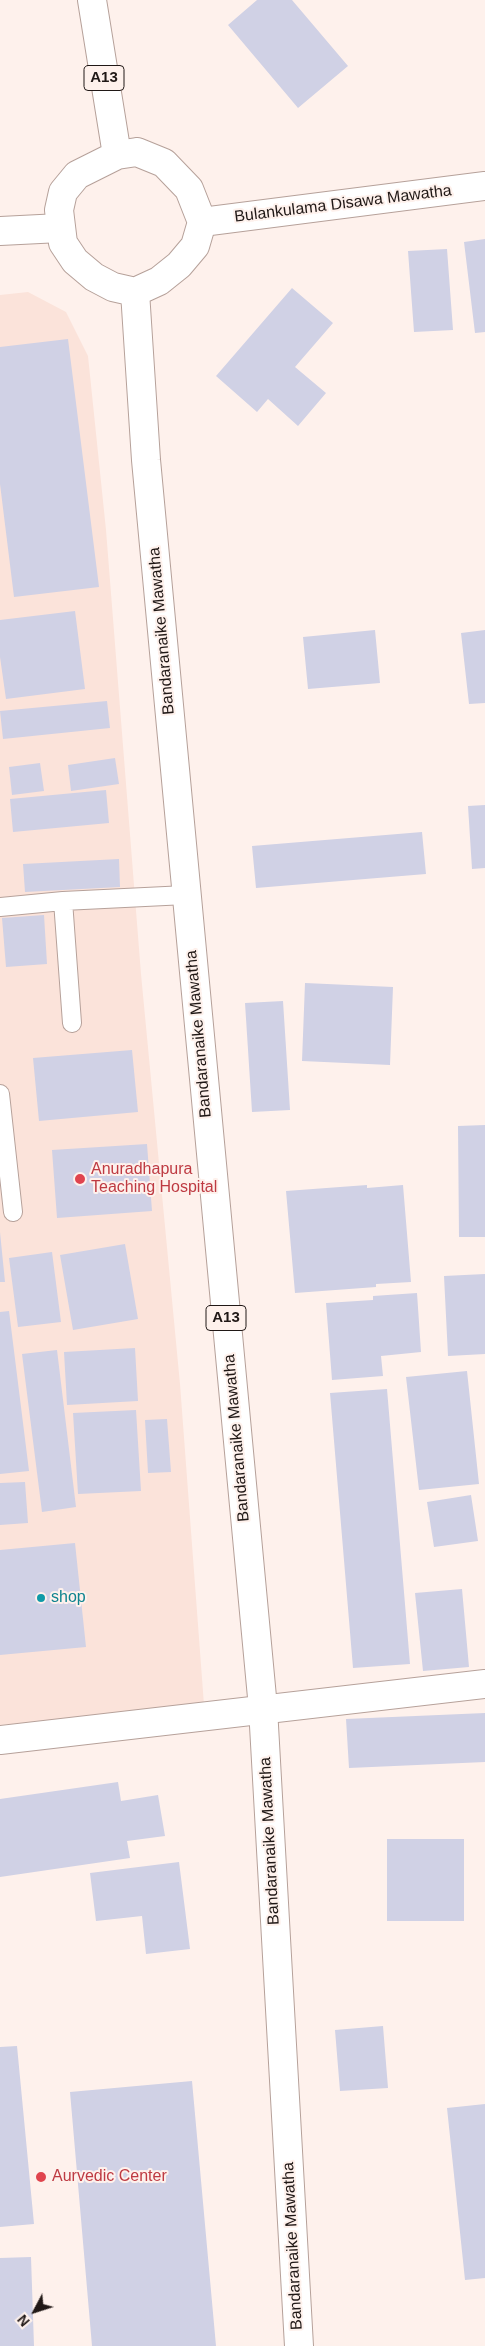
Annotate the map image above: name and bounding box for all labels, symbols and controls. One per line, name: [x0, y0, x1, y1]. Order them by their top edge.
road number: A13: [84, 66, 124, 90]
street label: Bulankulama Disawa Mawatha: [233, 181, 453, 227]
street label: Bandaranaike Mawatha: [145, 546, 179, 716]
street label: Bandaranaike Mawatha: [182, 949, 216, 1119]
place label: Anuradhapura Teaching Hospital: [91, 1160, 217, 1198]
marker: Anuradhapura Teaching Hospital: [73, 1172, 87, 1186]
road number: A13: [206, 1306, 246, 1330]
street label: Bandaranaike Mawatha: [220, 1353, 254, 1523]
place label: shop: [51, 1588, 86, 1608]
marker: shop: [35, 1592, 47, 1604]
street label: Bandaranaike Mawatha: [256, 1757, 284, 1925]
street label: Bandaranaike Mawatha: [279, 2162, 307, 2330]
place label: Aurvedic Center: [52, 2167, 167, 2187]
marker: Aurvedic Center: [34, 2170, 48, 2184]
north arrow: [10, 2286, 60, 2336]
text: N: [14, 2312, 33, 2330]

